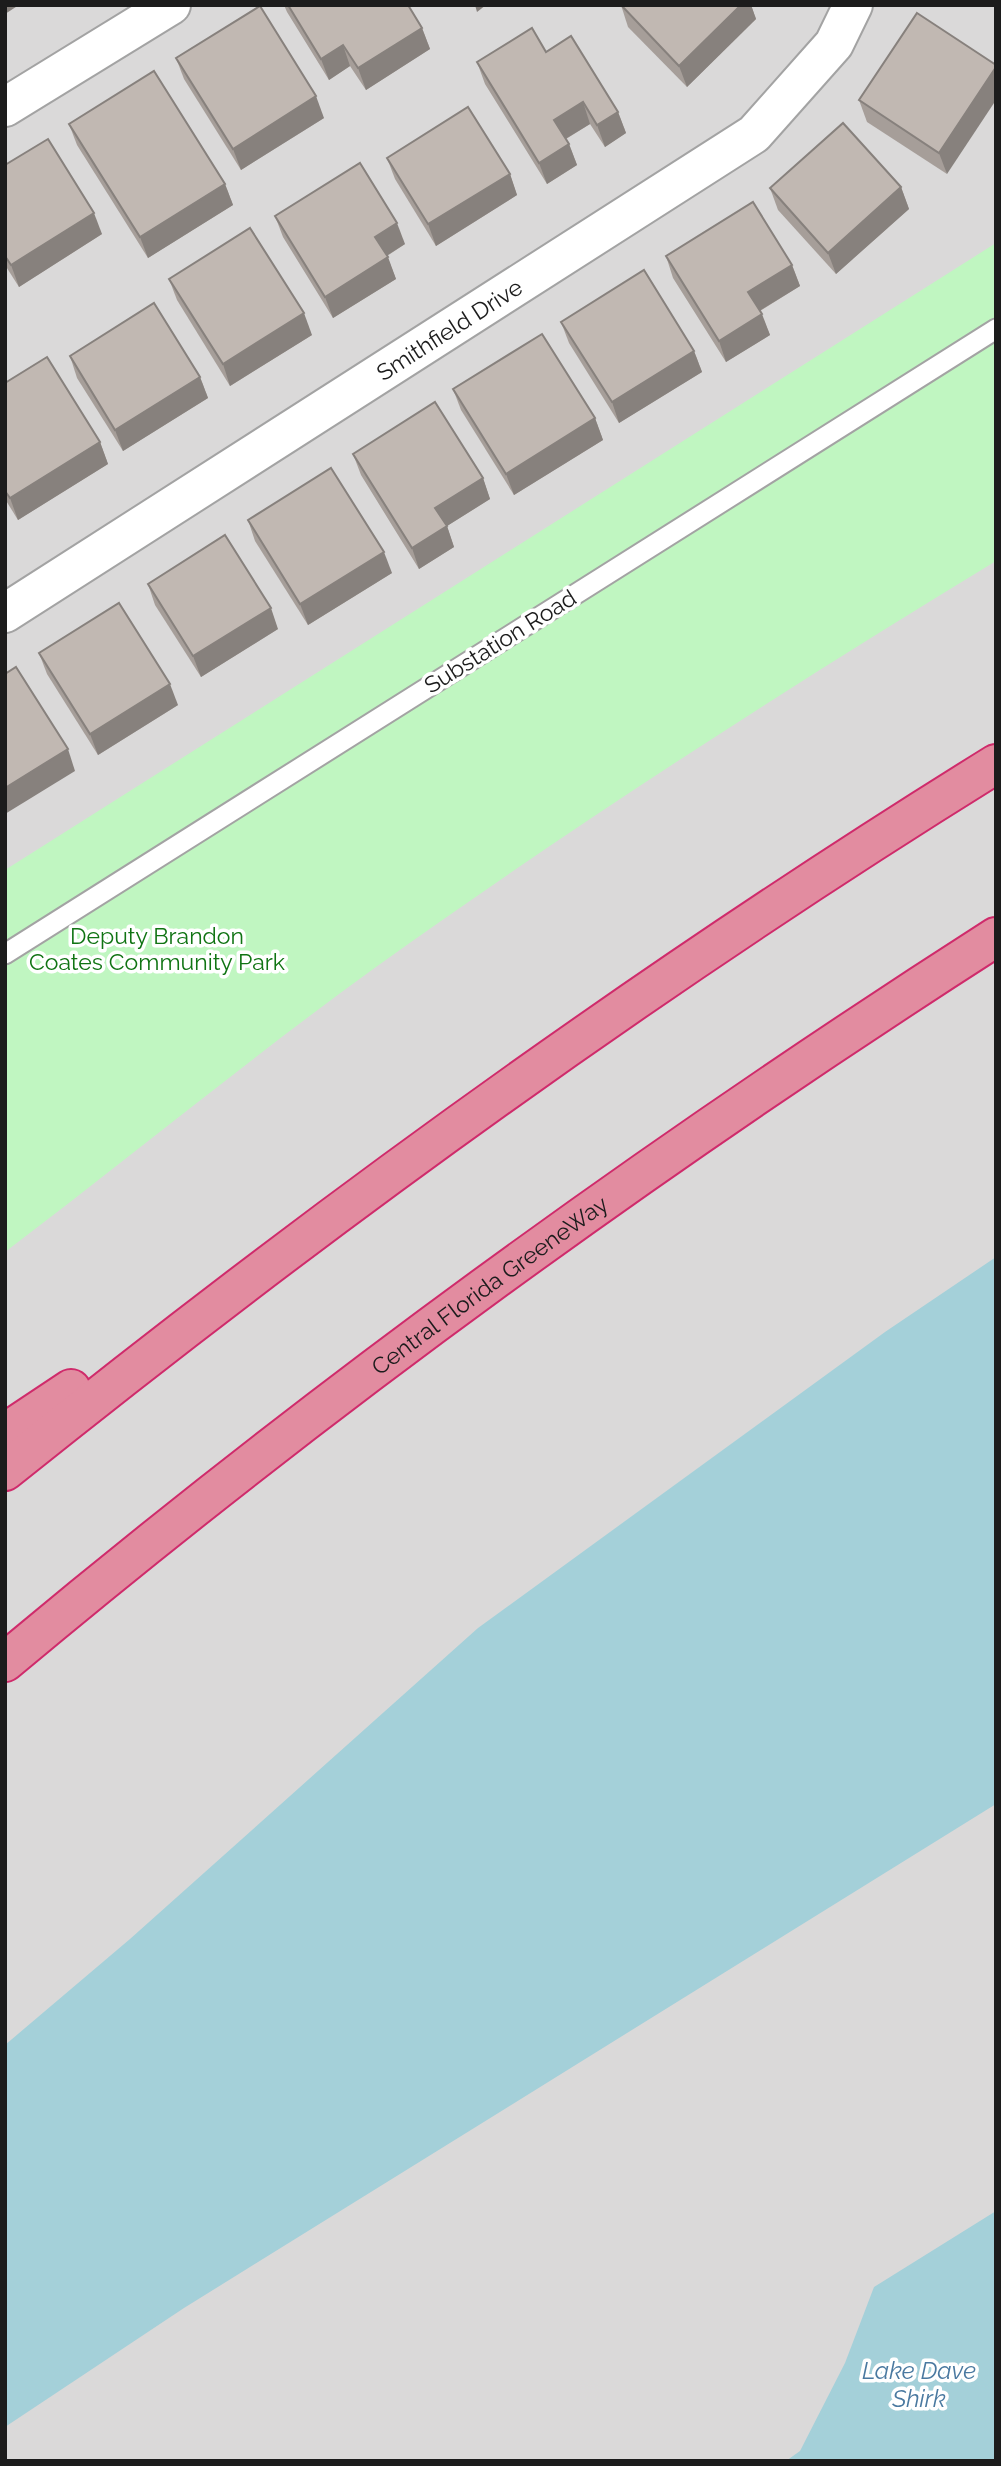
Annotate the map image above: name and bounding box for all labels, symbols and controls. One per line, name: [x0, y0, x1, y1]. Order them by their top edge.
street label: Smithfield Drive: [371, 273, 527, 386]
street label: Substation Road: [419, 583, 581, 699]
park label: Deputy Brandon Coates Community Park: [29, 922, 285, 975]
street label: Central Florida GreeneWay: [366, 1189, 613, 1380]
water label: Lake Dave Shirk: [862, 2356, 976, 2413]

